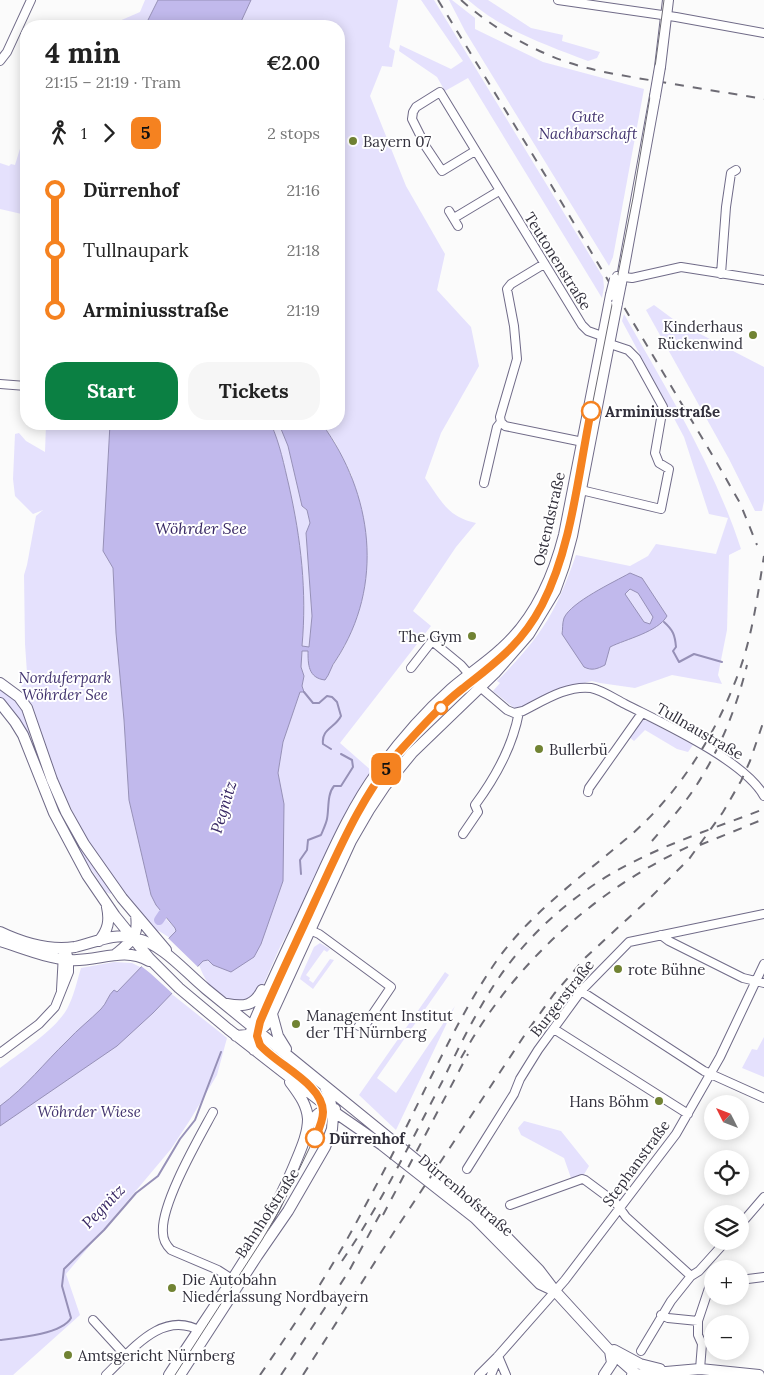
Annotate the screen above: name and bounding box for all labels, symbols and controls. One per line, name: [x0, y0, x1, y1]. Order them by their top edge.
text: 4 min: [45, 35, 120, 71]
text: €2.00: [266, 51, 320, 75]
text: 21:15 – 21:19 · Tram: [45, 72, 181, 92]
park label: Gute Nachbarschaft: [539, 107, 638, 143]
icon: walk: [45, 119, 73, 147]
icon: forward: [95, 119, 123, 147]
text: 5: [141, 121, 151, 144]
text: 1: [81, 123, 87, 143]
text: 2 stops: [267, 123, 320, 143]
place label: Bayern 07: [363, 132, 431, 151]
marker: Bayern 07: [347, 135, 359, 147]
text: Dürrenhof: [83, 178, 179, 202]
text: 21:16: [287, 180, 320, 200]
street label: Teutonenstraße: [520, 208, 596, 314]
text: Tullnaupark: [83, 238, 189, 262]
text: 21:18: [287, 240, 320, 260]
text: Arminiusstraße: [83, 298, 229, 322]
text: 21:19: [287, 300, 320, 320]
place label: Kinderhaus Rückenwind: [657, 317, 743, 353]
marker: Kinderhaus Rückenwind: [747, 329, 759, 341]
button: Start: [45, 362, 178, 420]
button: Tickets: [188, 362, 320, 420]
marker: Arminiusstraße: [581, 401, 601, 421]
place label: Arminiusstraße: [605, 402, 720, 421]
street label: Ostendstraße: [529, 470, 569, 568]
water label: Wöhrder See: [155, 518, 247, 538]
place label: The Gym: [399, 627, 462, 646]
marker: The Gym: [466, 630, 478, 642]
park label: Norduferpark Wöhrder See: [19, 668, 112, 704]
street label: Tullnaustraße: [653, 698, 747, 764]
unlabelled marker: [434, 701, 448, 715]
place label: Bullerbü: [549, 740, 608, 759]
marker: Bullerbü: [533, 743, 545, 755]
line badge: 5: [370, 753, 402, 785]
text: 5: [381, 757, 391, 780]
water label: Pegnitz: [206, 778, 240, 836]
street label: Burgerstraße: [526, 956, 598, 1040]
place label: rote Bühne: [628, 960, 705, 979]
marker: rote Bühne: [612, 963, 624, 975]
place label: Management Institut der TH Nürnberg: [306, 1006, 453, 1042]
marker: Management Institut der TH Nürnberg: [290, 1018, 302, 1030]
place label: Hans Böhm: [569, 1092, 649, 1111]
marker: Hans Böhm: [653, 1095, 665, 1107]
north arrow: [704, 1095, 749, 1140]
map controls: [704, 1095, 749, 1360]
park label: Wöhrder Wiese: [37, 1102, 141, 1121]
street label: Stephanstraße: [598, 1116, 674, 1210]
marker: Dürrenhof: [305, 1128, 325, 1148]
place label: Dürrenhof: [329, 1129, 406, 1148]
street label: Dürrenhofstraße: [415, 1150, 517, 1240]
button: locate: [704, 1150, 749, 1195]
street label: Bahnhofstraße: [231, 1165, 303, 1261]
water label: Pegnitz: [77, 1180, 129, 1232]
button: layers: [704, 1205, 749, 1250]
button: +: [704, 1260, 749, 1305]
place label: Die Autobahn Niederlassung Nordbayern: [182, 1270, 368, 1306]
marker: Die Autobahn Niederlassung Nordbayern: [166, 1282, 178, 1294]
button: −: [704, 1315, 749, 1360]
place label: Amtsgericht Nürnberg: [77, 1346, 235, 1365]
marker: Amtsgericht Nürnberg: [62, 1349, 74, 1361]

